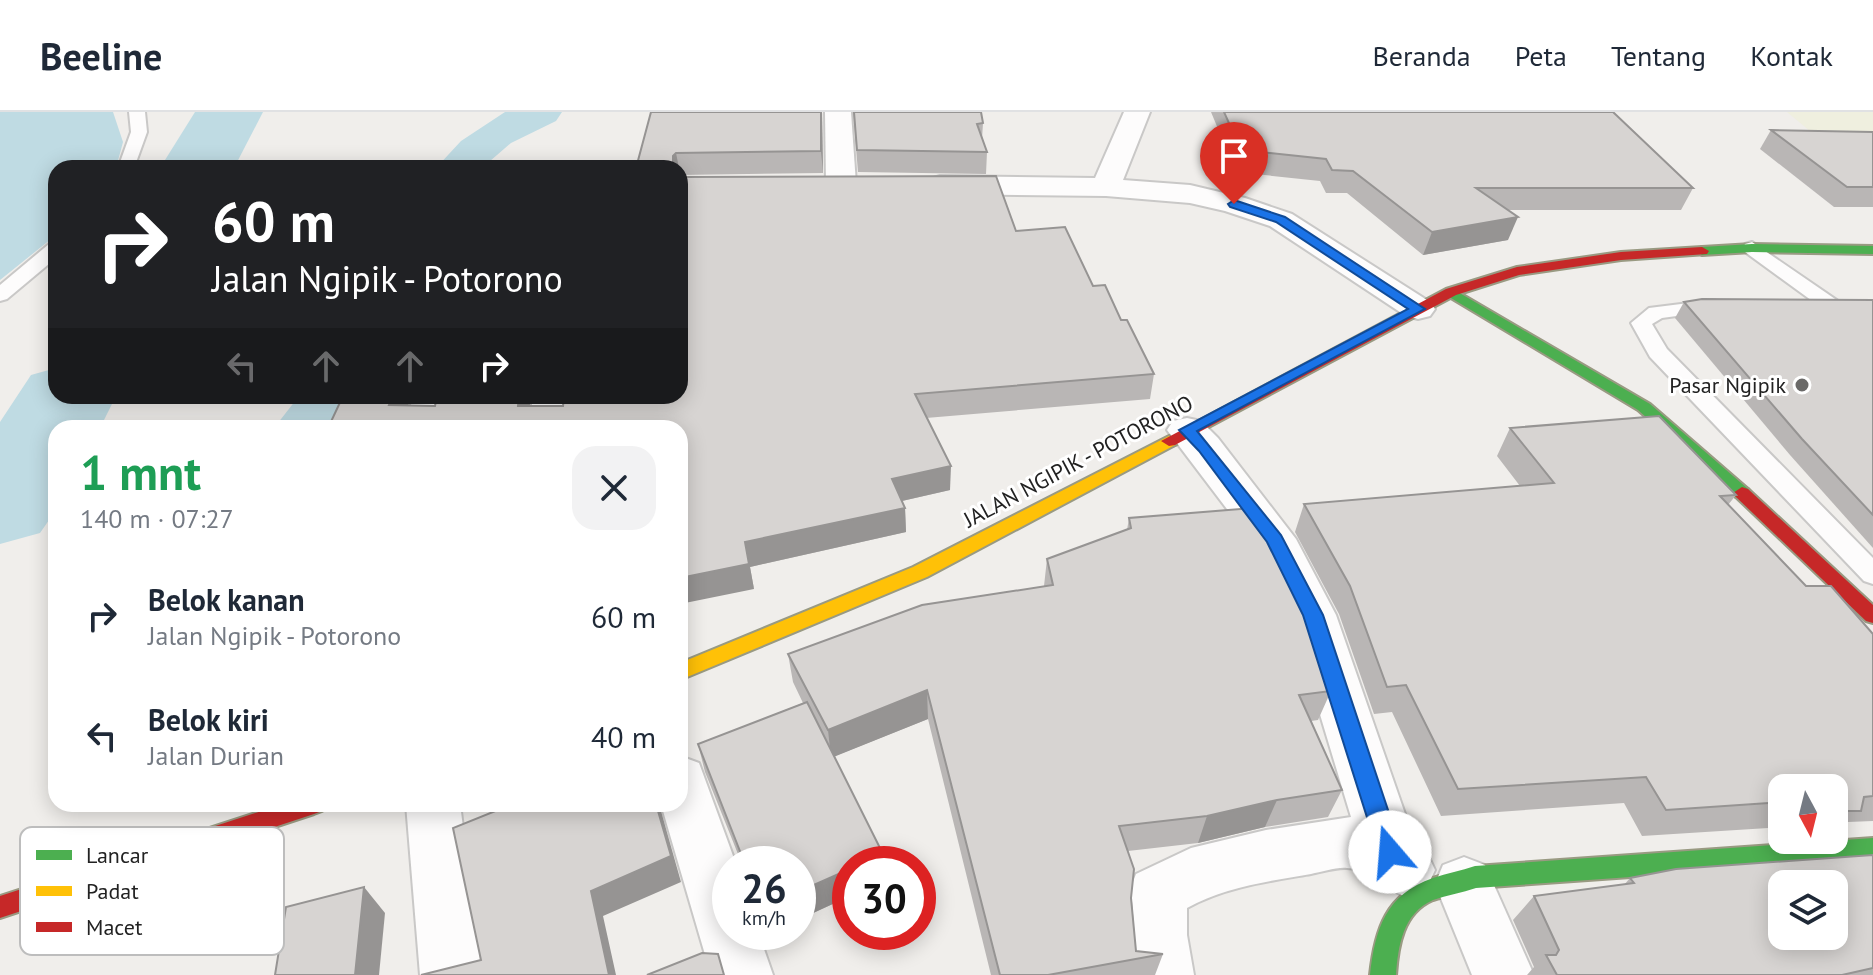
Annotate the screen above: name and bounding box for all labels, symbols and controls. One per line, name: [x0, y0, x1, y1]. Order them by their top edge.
text: Beeline: [40, 31, 162, 80]
text: Beranda: [1372, 37, 1471, 74]
text: Peta: [1515, 37, 1567, 74]
text: Tentang: [1611, 37, 1706, 74]
text: Kontak: [1750, 37, 1833, 74]
pin: [1200, 122, 1268, 204]
icon: arrive: [1212, 134, 1256, 178]
text: 60 m: [212, 185, 335, 257]
icon: right: [80, 192, 184, 296]
text: Jalan Ngipik - Potorono: [212, 255, 563, 302]
icon: left: [220, 344, 264, 388]
icon: ahead: [304, 344, 348, 388]
icon: ahead: [388, 344, 432, 388]
icon: right: [472, 344, 516, 388]
place label: Pasar Ngipik: [1669, 371, 1786, 399]
marker: Pasar Ngipik: [1793, 376, 1811, 394]
street label: JALAN NGIPIK - POTORONO: [958, 389, 1197, 534]
text: 1 mnt: [80, 441, 201, 503]
button: close: [572, 446, 656, 530]
text: 140 m · 07:27: [80, 502, 234, 535]
text: Belok kanan: [148, 580, 305, 619]
icon: right: [80, 594, 124, 638]
text: 60 m: [591, 597, 656, 636]
text: Jalan Ngipik - Potorono: [148, 619, 401, 652]
text: Belok kiri: [148, 700, 269, 739]
icon: left: [80, 714, 124, 758]
text: 40 m: [591, 717, 656, 756]
text: Jalan Durian: [148, 739, 284, 772]
north arrow: [1768, 774, 1848, 854]
map controls: [1768, 774, 1848, 950]
position arrow: [1348, 810, 1432, 894]
legend: [20, 827, 284, 955]
text: Lancar: [86, 841, 149, 869]
speed limit sign: 30: [832, 846, 936, 950]
text: 26: [741, 862, 787, 914]
button: layers: [1768, 870, 1848, 950]
text: Padat: [86, 877, 139, 905]
text: km/h: [742, 905, 786, 931]
text: Macet: [86, 913, 143, 941]

